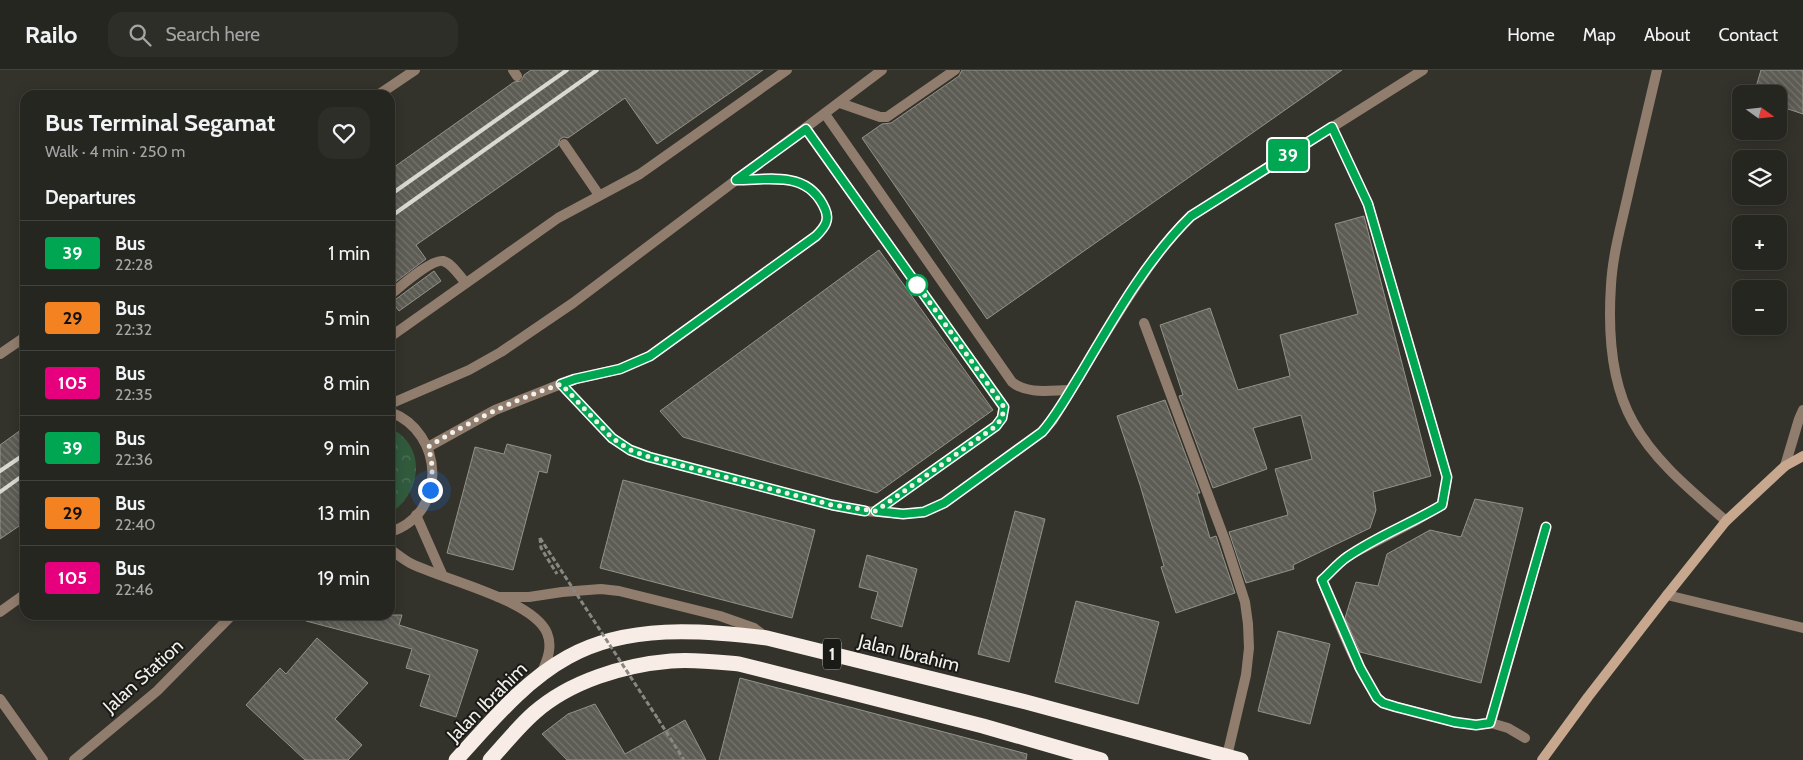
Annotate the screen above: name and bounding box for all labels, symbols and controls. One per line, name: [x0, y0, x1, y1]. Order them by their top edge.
search box: [108, 12, 458, 57]
text: Railo: [25, 20, 78, 49]
icon: search: [126, 21, 154, 49]
text: Search here: [166, 23, 260, 46]
text: Home: [1507, 24, 1555, 46]
text: Map: [1583, 24, 1616, 46]
text: About: [1644, 24, 1690, 46]
text: Contact: [1718, 24, 1778, 46]
north arrow: [1732, 85, 1788, 140]
map controls: [1732, 85, 1787, 335]
button: heart: [318, 107, 370, 159]
text: Bus Terminal Segamat: [45, 108, 275, 137]
line badge: 39: [1266, 139, 1310, 171]
text: Walk · 4 min · 250 m: [45, 142, 185, 161]
text: 39: [1278, 144, 1298, 166]
button: layers: [1732, 150, 1787, 205]
text: Departures: [45, 186, 136, 209]
button: +: [1732, 215, 1787, 270]
text: Bus: [115, 232, 145, 255]
text: 39: [63, 242, 82, 264]
text: 1 min: [328, 242, 370, 265]
text: 22:28: [115, 255, 153, 274]
unlabelled marker: [906, 274, 928, 296]
button: −: [1732, 280, 1787, 335]
text: Bus: [115, 297, 145, 320]
text: 29: [63, 307, 82, 329]
text: 5 min: [324, 307, 370, 330]
text: 22:32: [115, 320, 152, 339]
text: Bus: [115, 362, 145, 385]
text: 105: [58, 372, 87, 394]
text: 8 min: [323, 372, 370, 395]
text: 22:35: [115, 385, 152, 404]
text: Bus: [115, 427, 145, 450]
text: 39: [63, 437, 82, 459]
text: 9 min: [324, 437, 370, 460]
text: 22:36: [115, 450, 153, 469]
your location: [418, 478, 443, 503]
text: Bus: [115, 492, 145, 515]
text: 29: [63, 502, 82, 524]
text: 13 min: [318, 502, 370, 525]
text: 22:40: [115, 515, 156, 534]
text: Bus: [115, 557, 145, 580]
text: 105: [58, 567, 87, 589]
text: 19 min: [317, 567, 370, 590]
text: 22:46: [115, 580, 153, 599]
street label: Jalan Ibrahim: [855, 629, 962, 677]
street label: Jalan Station: [97, 634, 188, 719]
road number: 1: [823, 638, 841, 670]
street label: Jalan Ibrahim: [442, 657, 532, 747]

